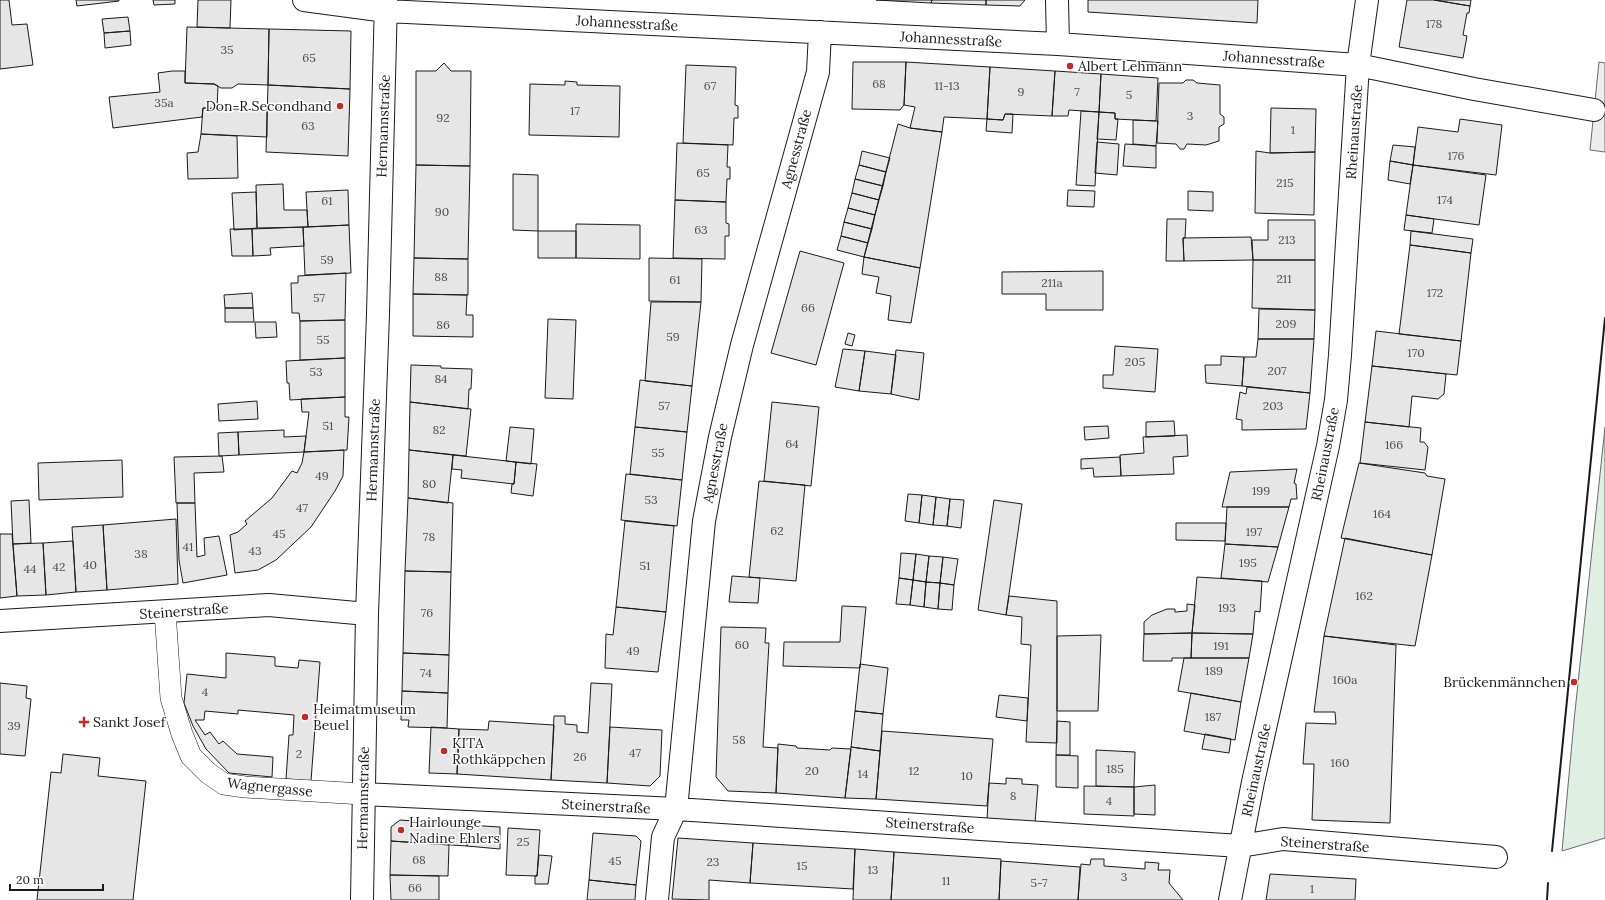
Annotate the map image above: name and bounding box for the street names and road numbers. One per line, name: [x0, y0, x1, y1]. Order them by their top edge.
street label: Johannesstraße: [574, 11, 679, 35]
street label: Johannesstraße: [898, 27, 1003, 51]
street label: Johannesstraße: [1221, 46, 1326, 72]
street label: Hermannstraße: [372, 74, 394, 178]
street label: Rheinaustraße: [1342, 84, 1366, 180]
street label: Agnesstraße: [777, 107, 815, 192]
street label: Hermannstraße: [362, 398, 384, 502]
street label: Rheinaustraße: [1307, 405, 1343, 502]
street label: Agnesstraße: [698, 421, 732, 506]
street label: Steinerstraße: [139, 599, 230, 623]
street label: Rheinaustraße: [1237, 721, 1275, 818]
street label: Hermannstraße: [353, 746, 373, 850]
street label: Wagnergasse: [226, 774, 314, 800]
street label: Steinerstraße: [561, 795, 651, 817]
street label: Steinerstraße: [885, 813, 976, 837]
street label: Steinerstraße: [1280, 832, 1371, 856]

